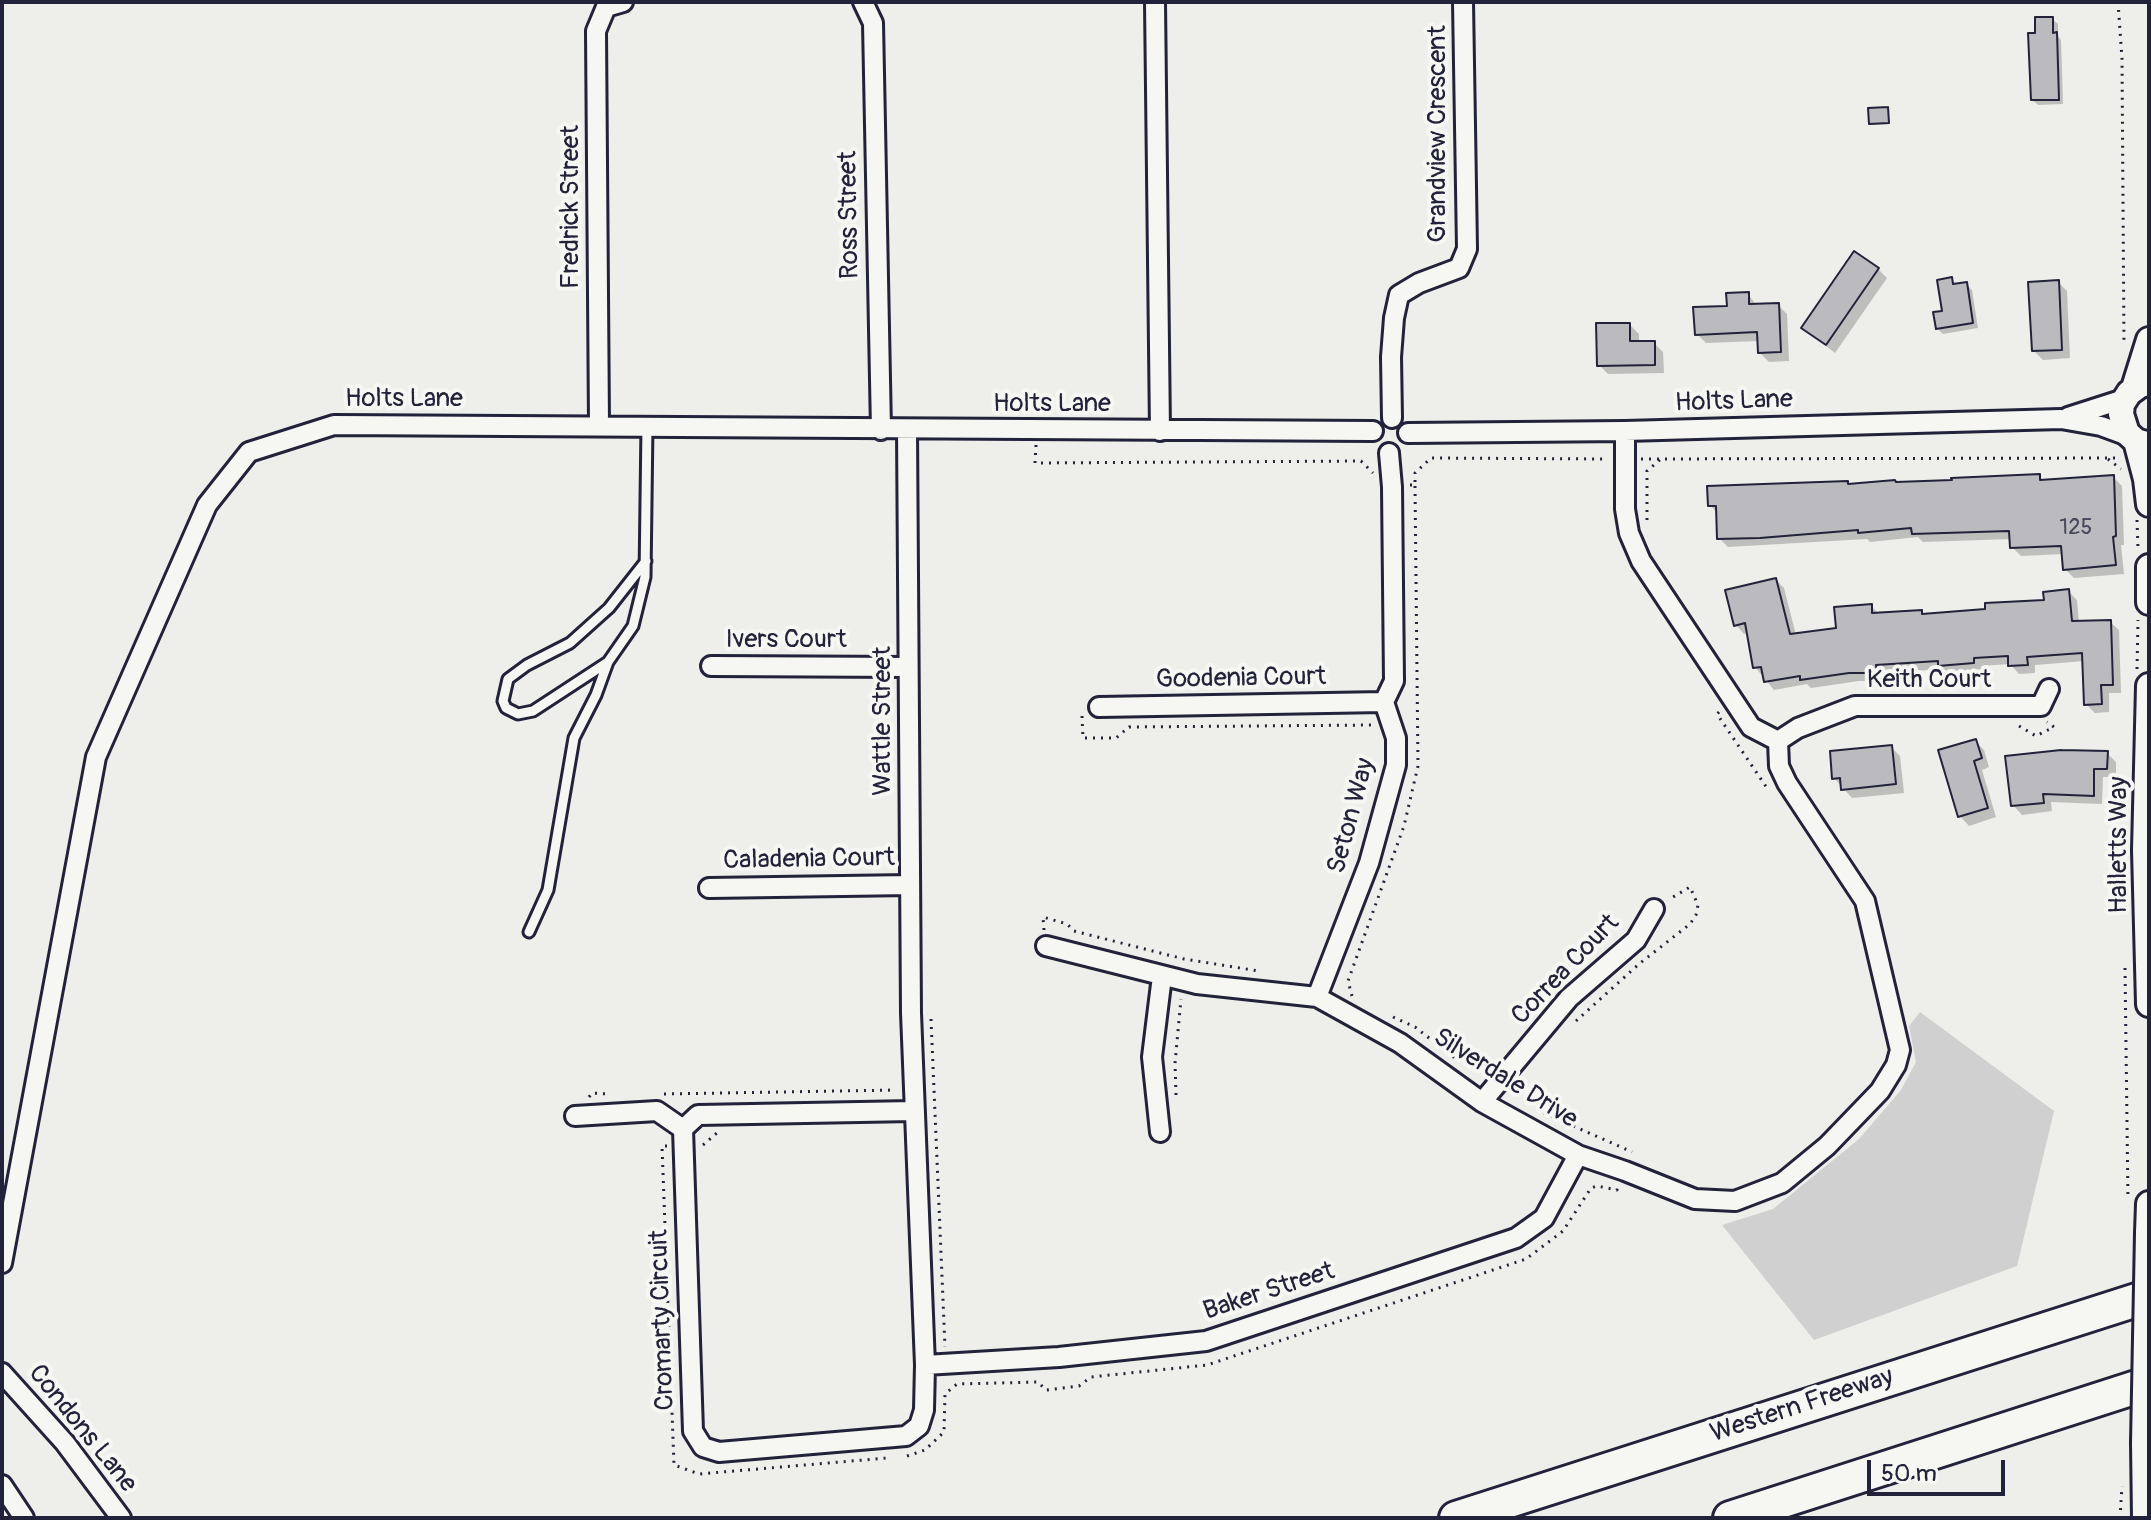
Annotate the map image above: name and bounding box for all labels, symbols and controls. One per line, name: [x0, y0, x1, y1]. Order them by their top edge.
street label: Grandview Crescent: [1422, 25, 1454, 243]
street label: Fredrick Street: [555, 125, 587, 289]
street label: Ross Street: [833, 151, 867, 279]
street label: Holts Lane: [345, 383, 463, 415]
street label: Holts Lane: [1675, 384, 1793, 420]
street label: Holts Lane: [993, 388, 1111, 420]
house number: 125: [2060, 515, 2092, 541]
street label: Ivers Court: [725, 624, 847, 656]
street label: Wattle Street: [867, 646, 899, 796]
street label: Goodenia Court: [1156, 662, 1326, 696]
street label: Keith Court: [1867, 664, 1991, 696]
street label: Seton Way: [1322, 755, 1382, 877]
street label: Halletts Way: [2103, 776, 2135, 914]
street label: Caladenia Court: [723, 843, 895, 877]
street label: Correa Court: [1506, 908, 1626, 1032]
street label: Silverdale Drive: [1427, 1022, 1583, 1136]
street label: Cromarty Circuit: [644, 1229, 682, 1411]
street label: Baker Street: [1200, 1256, 1338, 1328]
street label: Condons Lane: [21, 1359, 143, 1499]
street label: Western Freeway: [1707, 1362, 1897, 1450]
scale bar: [1871, 1444, 2009, 1494]
text: 50 m: [1881, 1459, 1937, 1488]

